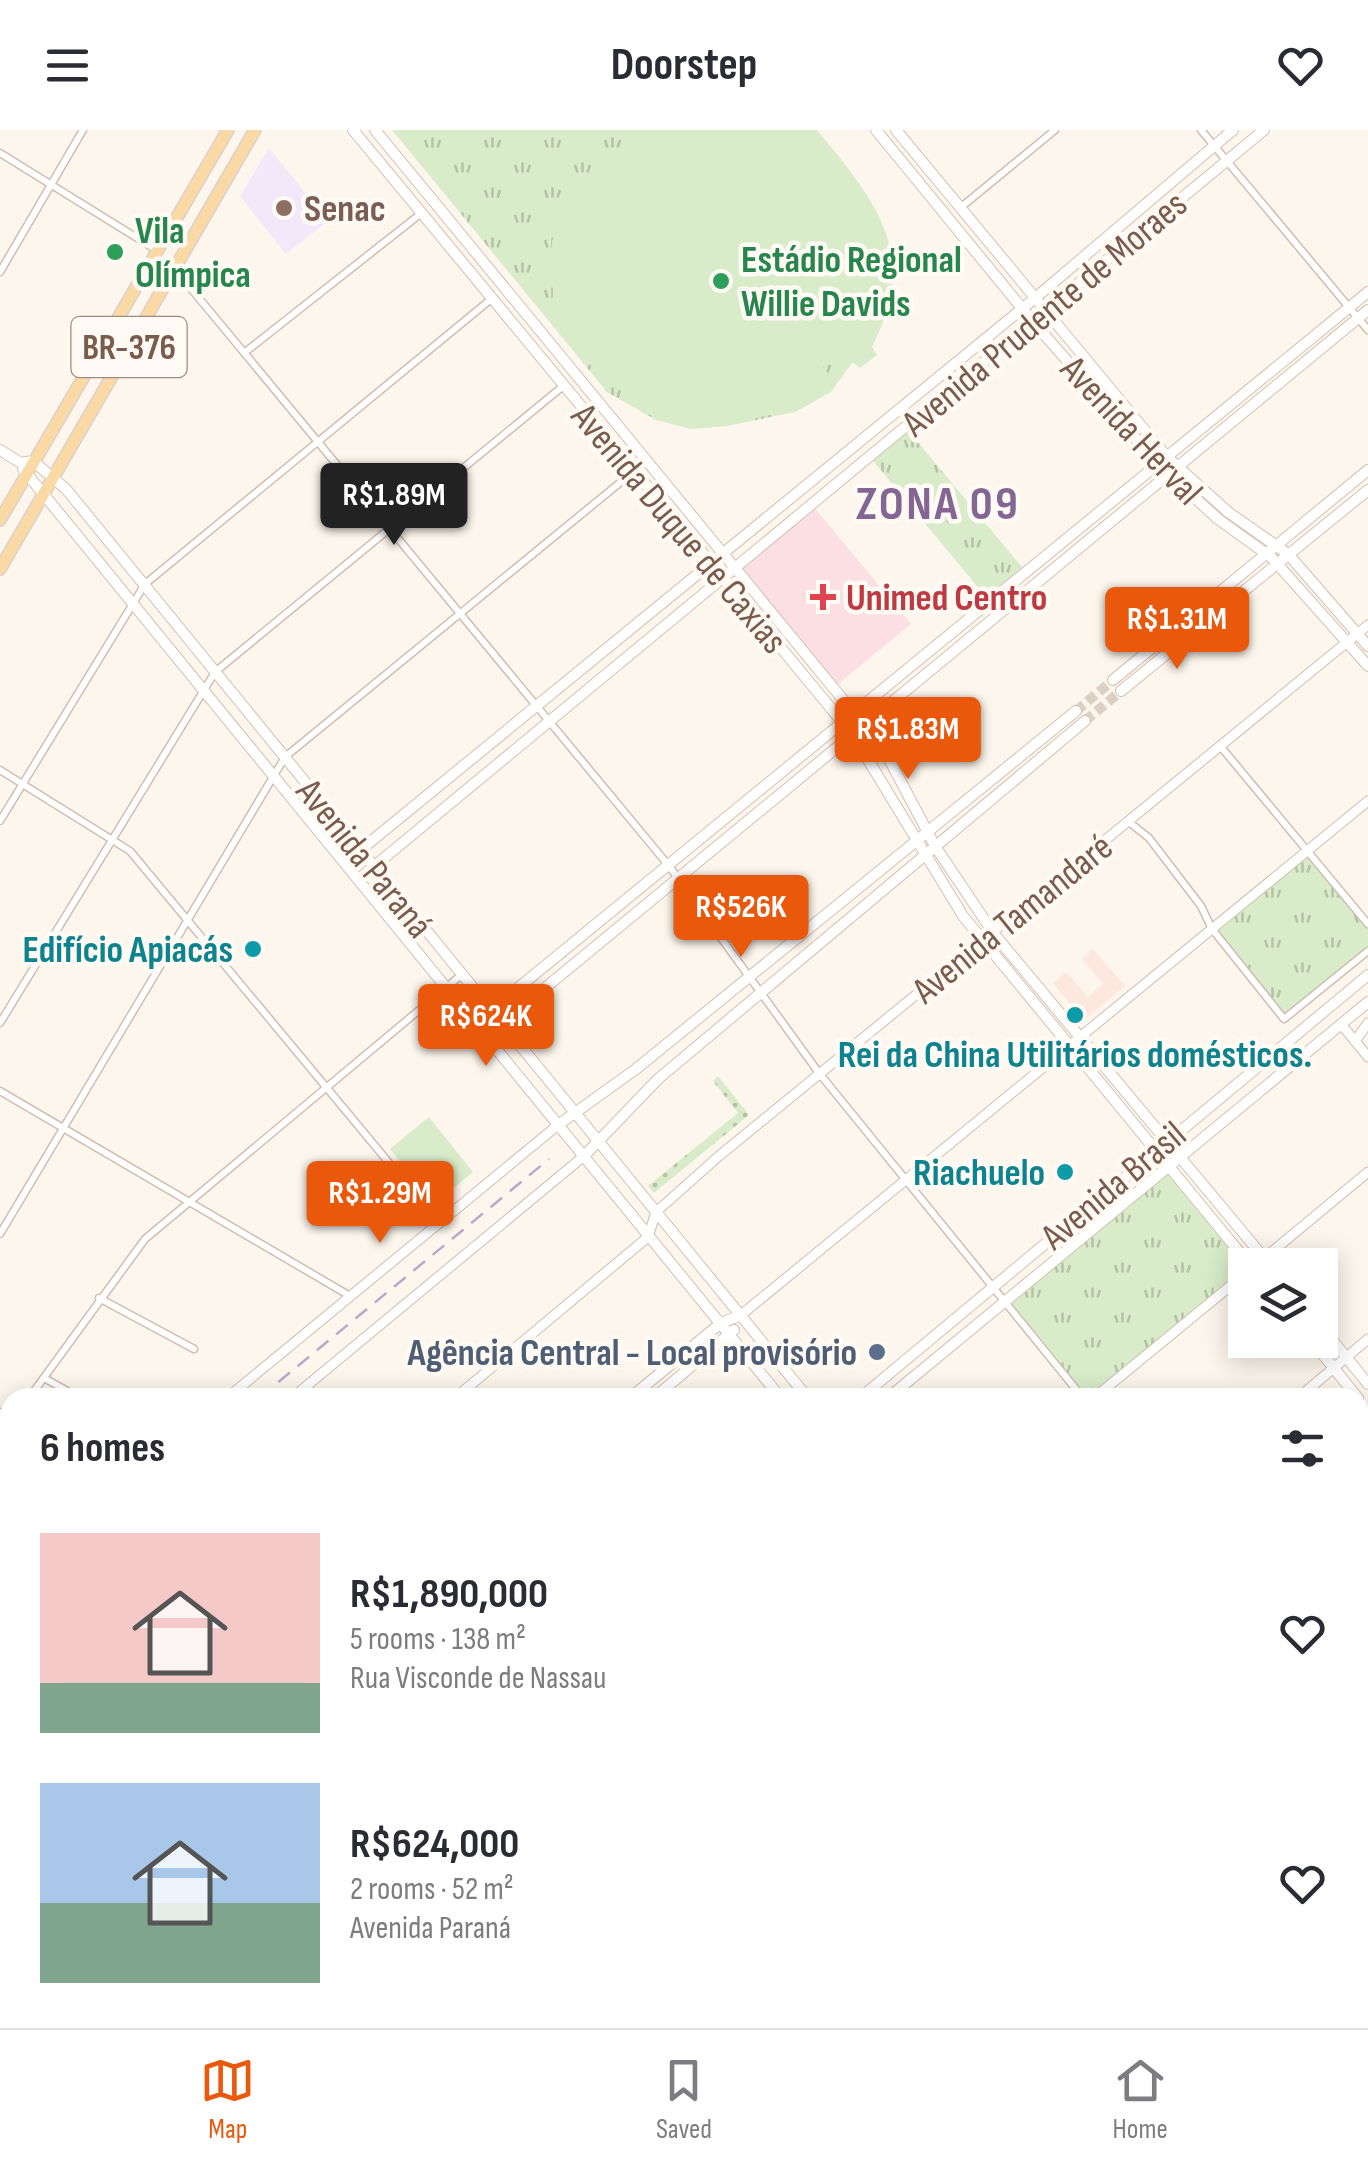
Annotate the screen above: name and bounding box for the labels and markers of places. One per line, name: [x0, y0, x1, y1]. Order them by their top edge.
place label: Senac: [304, 187, 386, 232]
marker: Senac: [273, 197, 295, 219]
place label: Vila Olímpica: [135, 209, 251, 298]
place label: Estádio Regional Willie Davids: [741, 238, 962, 327]
marker: Vila Olímpica: [104, 241, 126, 263]
marker: Estádio Regional Willie Davids: [710, 270, 732, 292]
pin: R$1.89M: [302, 463, 486, 548]
place label: Unimed Centro: [846, 576, 1047, 621]
marker: Unimed Centro: [810, 584, 836, 610]
pin: R$1.31M: [1085, 587, 1269, 672]
pin: R$1.83M: [816, 697, 1000, 782]
pin: R$526K: [660, 875, 822, 960]
place label: Edifício Apiacás: [23, 928, 233, 973]
marker: Edifício Apiacás: [242, 938, 264, 960]
pin: R$624K: [405, 984, 567, 1069]
marker: Rei da China Utilitários domésticos.: [1064, 1004, 1086, 1026]
place label: Rei da China Utilitários domésticos.: [838, 1033, 1312, 1078]
place label: Riachuelo: [913, 1151, 1045, 1196]
pin: R$1.29M: [288, 1161, 472, 1246]
marker: Riachuelo: [1054, 1161, 1076, 1183]
place label: Agência Central - Local provisório: [406, 1331, 857, 1376]
marker: Agência Central - Local provisório: [866, 1341, 888, 1363]

